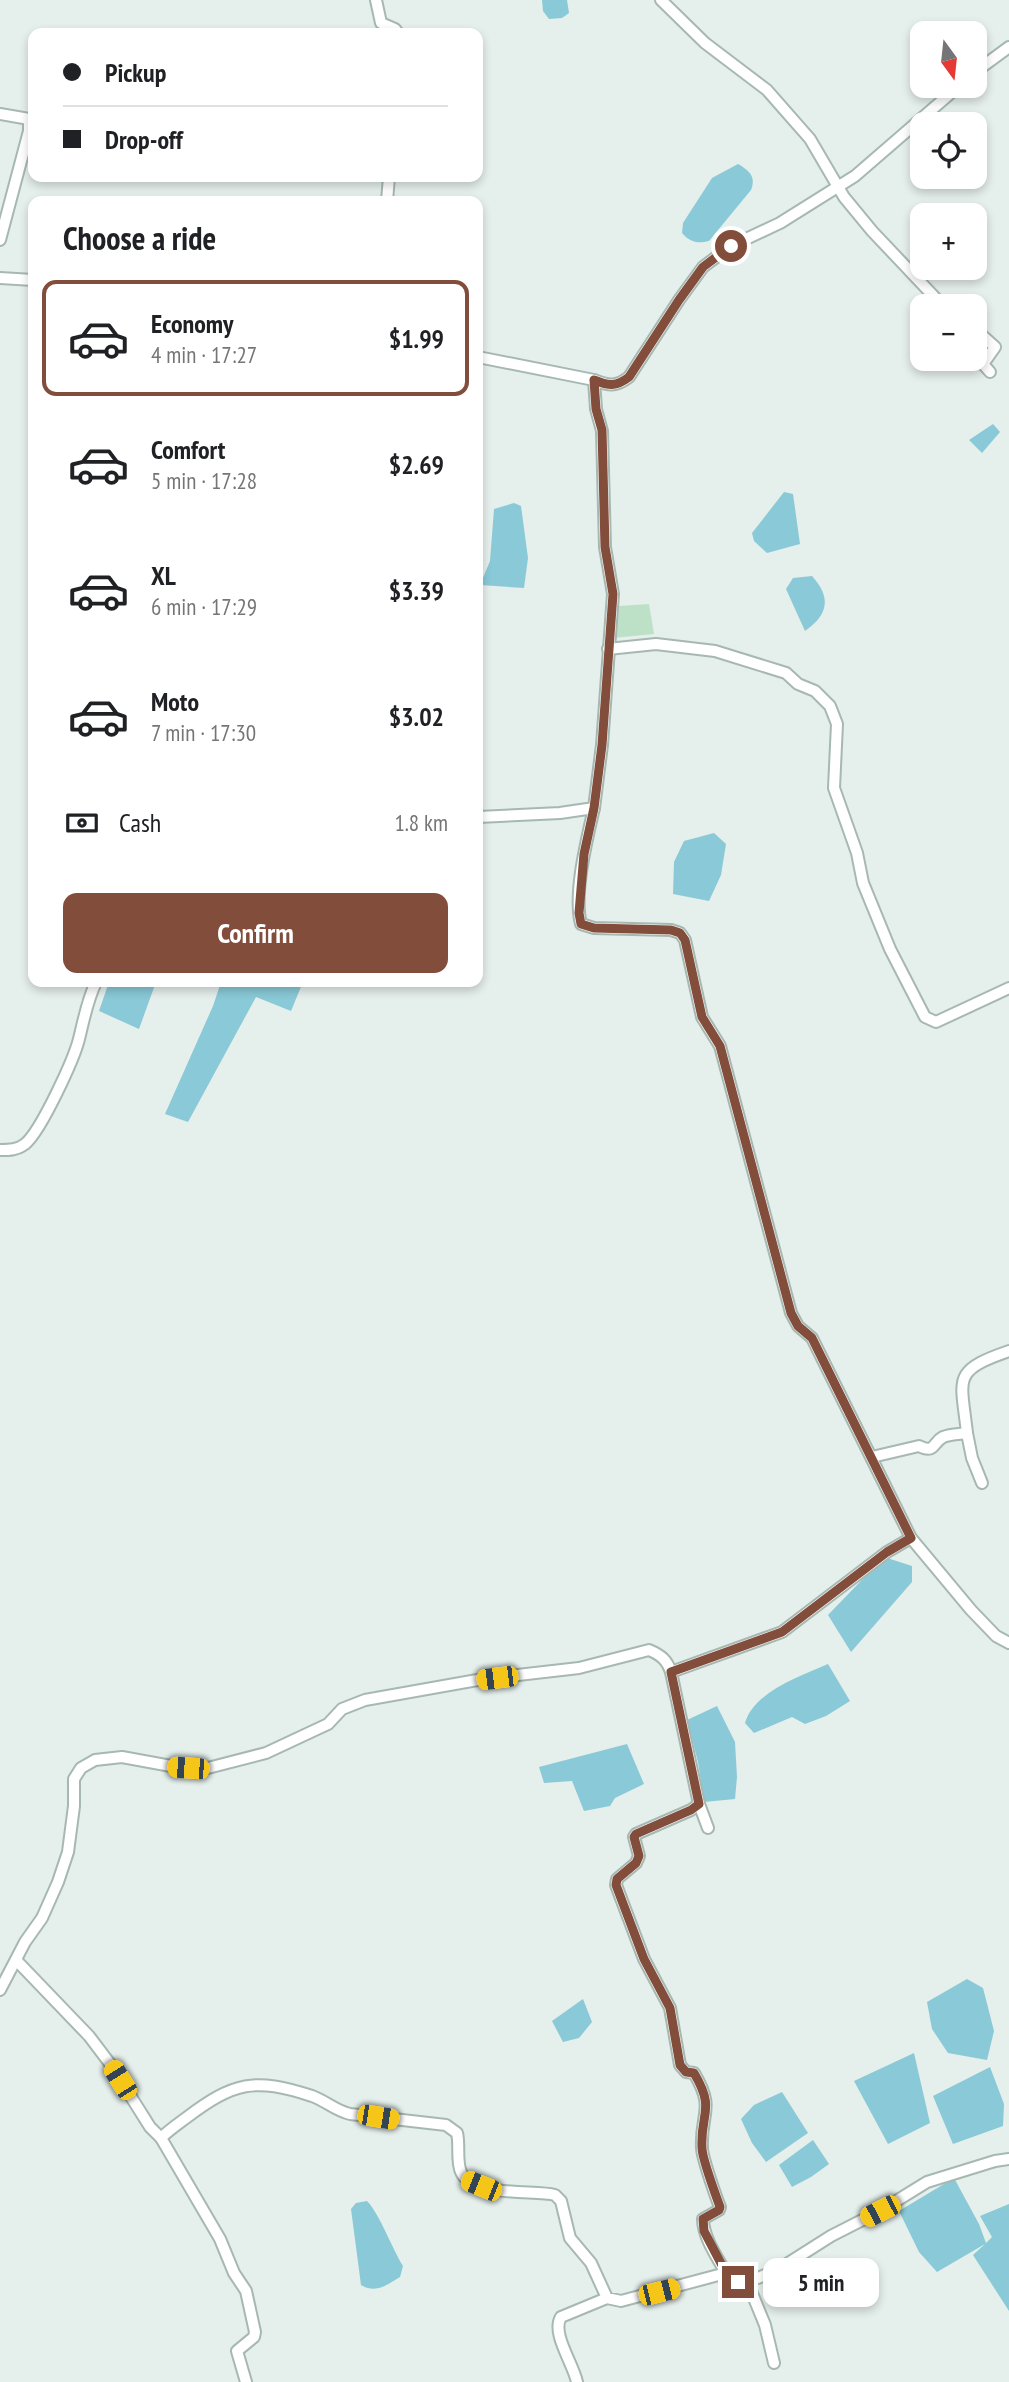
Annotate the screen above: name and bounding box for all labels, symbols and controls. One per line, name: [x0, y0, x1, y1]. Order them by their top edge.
north arrow: [910, 21, 987, 98]
map controls: [910, 21, 987, 371]
text: Pickup: [105, 56, 166, 89]
button: locate: [910, 112, 987, 189]
text: Drop-off: [105, 123, 183, 156]
button: +: [910, 203, 987, 280]
text: Choose a ride: [63, 217, 216, 259]
route start: [715, 230, 747, 262]
button: −: [910, 294, 987, 371]
icon: car: [67, 307, 130, 370]
text: Economy: [151, 307, 233, 340]
text: $1.99: [389, 322, 444, 355]
text: 4 min · 17:27: [151, 340, 257, 369]
icon: car: [67, 433, 130, 496]
text: Comfort: [151, 433, 225, 466]
text: $2.69: [389, 448, 444, 481]
text: 5 min · 17:28: [151, 466, 257, 495]
icon: car: [67, 559, 130, 622]
text: XL: [151, 559, 176, 592]
text: $3.39: [389, 574, 444, 607]
text: 6 min · 17:29: [151, 592, 257, 621]
icon: car: [67, 685, 130, 748]
text: Moto: [151, 685, 199, 718]
text: $3.02: [389, 700, 444, 733]
text: 7 min · 17:30: [151, 718, 256, 747]
icon: cash: [63, 804, 101, 842]
text: Cash: [119, 806, 161, 839]
text: 1.8 km: [394, 808, 448, 837]
button: Confirm: [63, 893, 448, 973]
car: [475, 1665, 520, 1691]
car: [167, 1756, 210, 1780]
car: [100, 2057, 141, 2103]
car: [356, 2103, 401, 2131]
car: [458, 2168, 505, 2204]
car: [857, 2192, 904, 2230]
callout: 5 min: [762, 2258, 878, 2306]
route end: [722, 2266, 754, 2298]
text: 5 min: [798, 2268, 844, 2297]
car: [637, 2277, 682, 2307]

